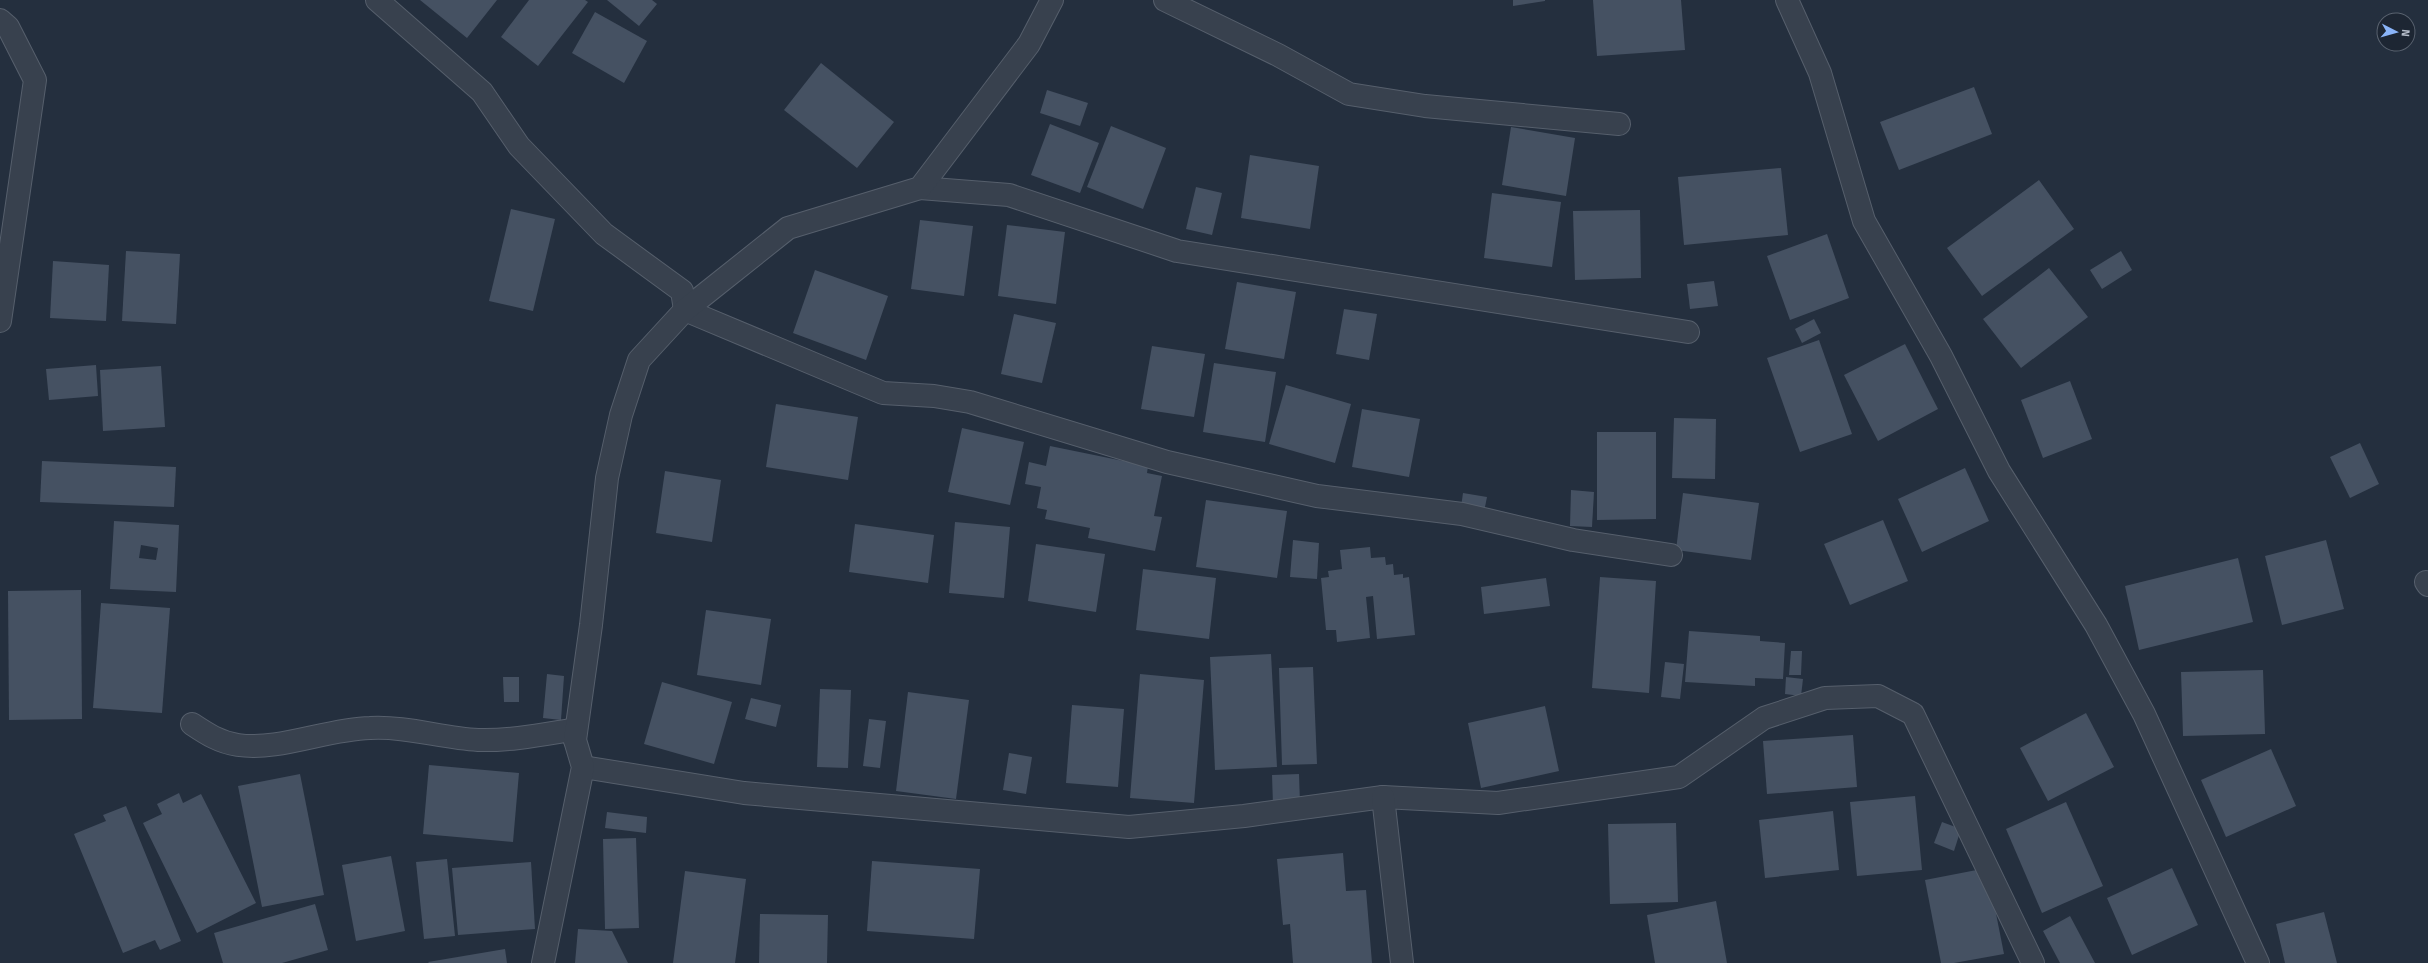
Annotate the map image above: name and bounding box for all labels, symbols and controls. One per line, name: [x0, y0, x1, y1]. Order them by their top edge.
north arrow: [2376, 12, 2416, 52]
text: N: [2399, 29, 2412, 37]

